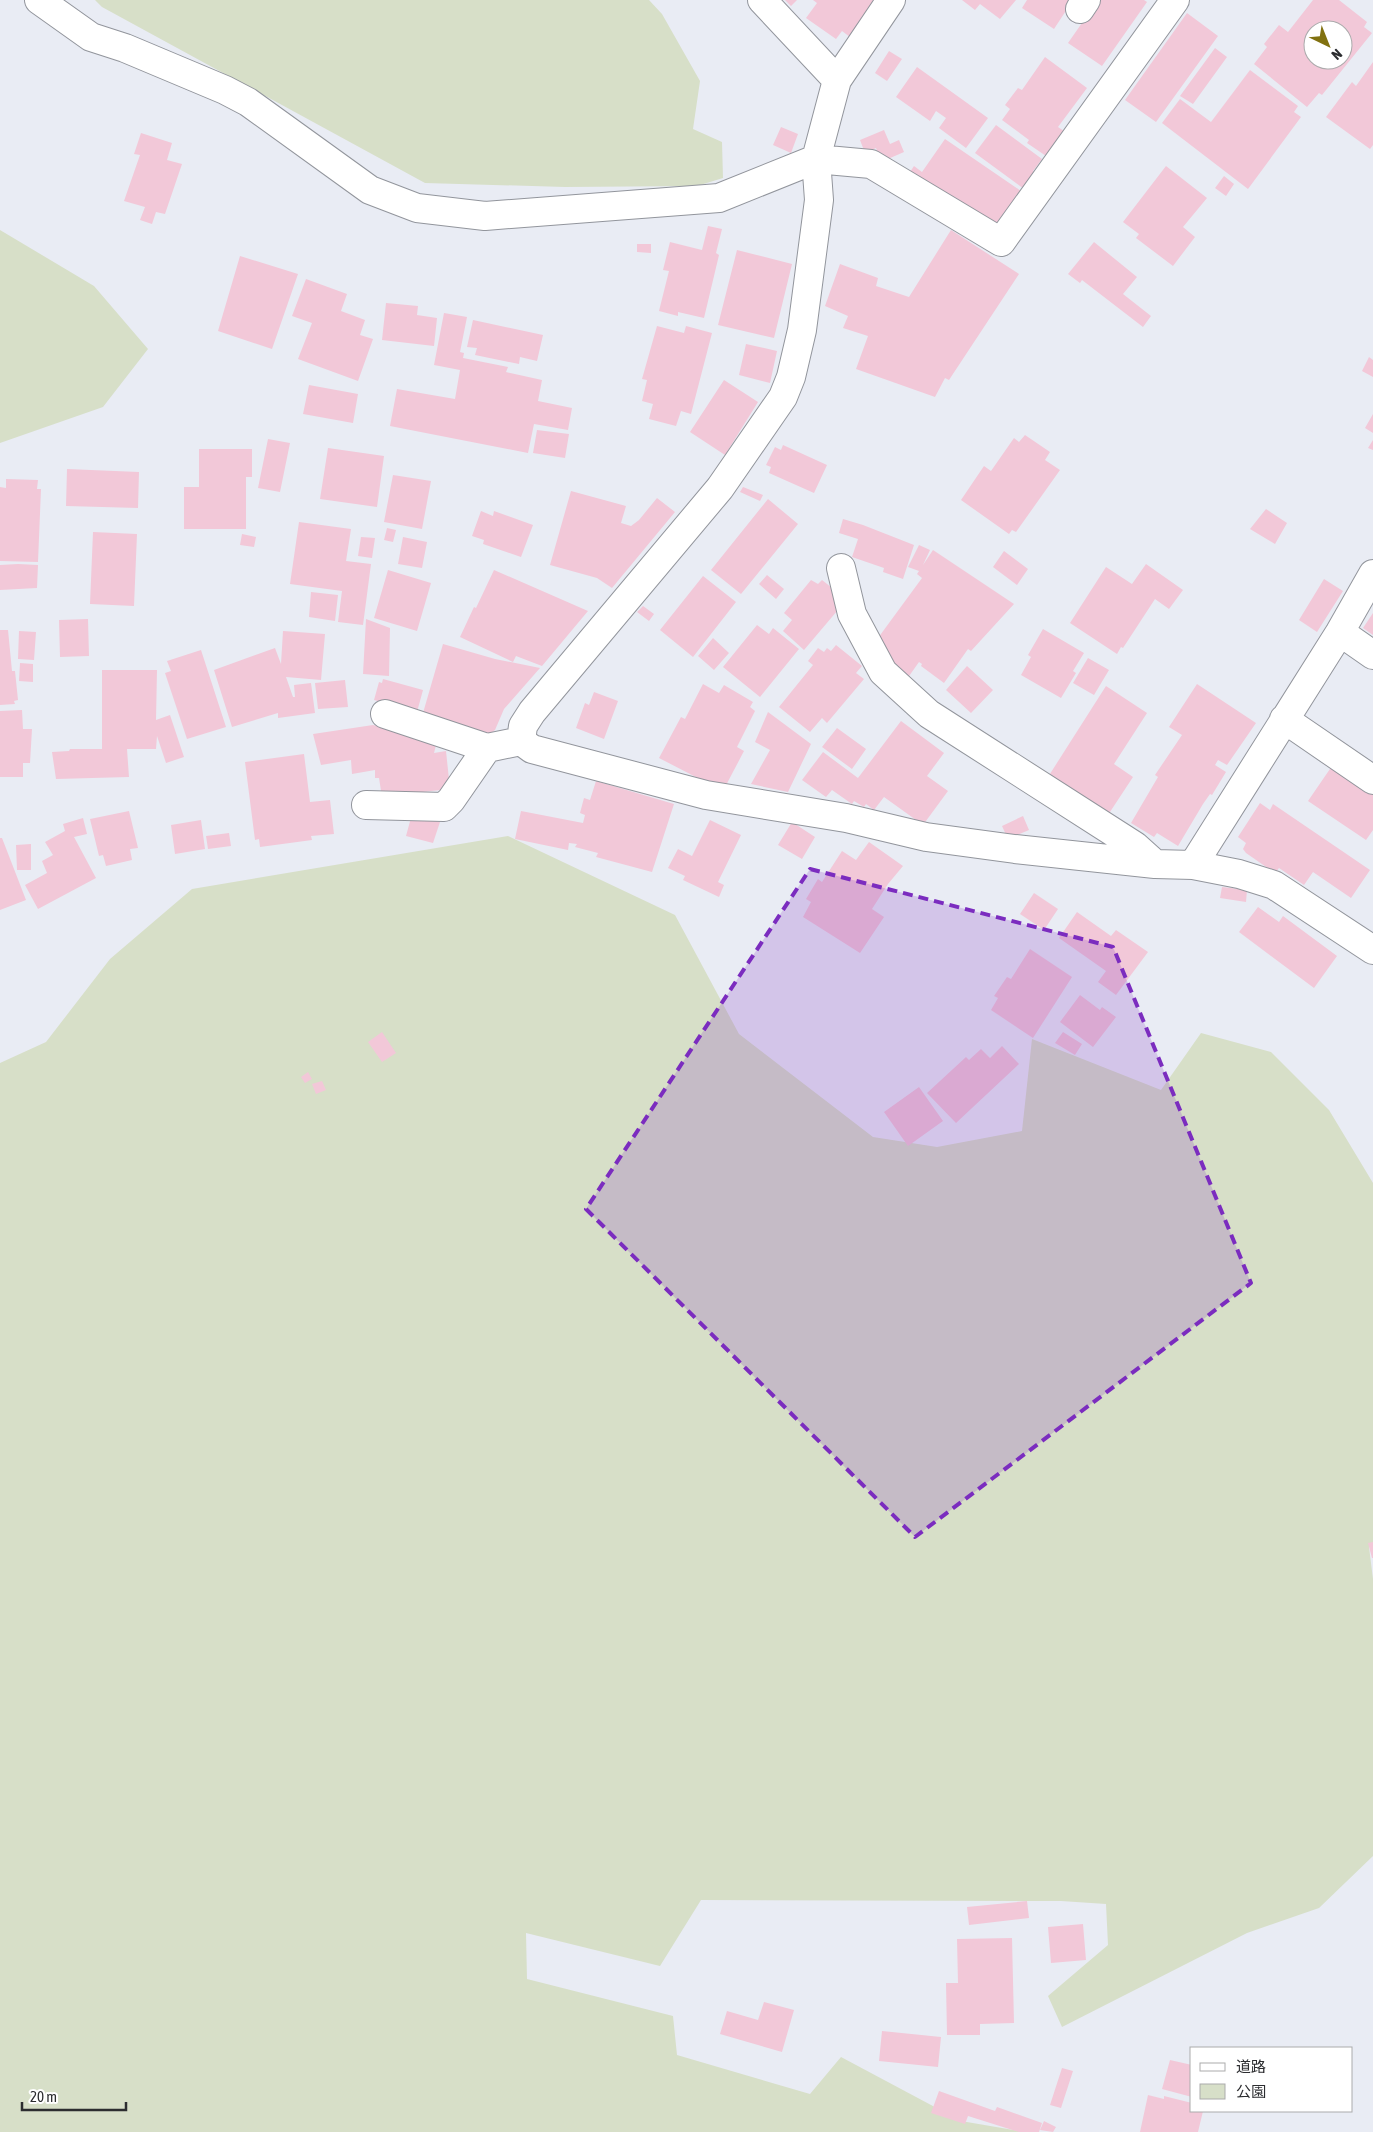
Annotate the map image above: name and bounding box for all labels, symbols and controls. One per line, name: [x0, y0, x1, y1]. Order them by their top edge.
north arrow: [1303, 20, 1353, 70]
text: N: [1328, 46, 1345, 63]
legend: [1190, 2047, 1353, 2112]
text: 道路: [1236, 2058, 1266, 2075]
scale bar: [22, 2080, 126, 2112]
text: 公園: [1236, 2083, 1266, 2100]
text: 20 m: [30, 2088, 57, 2105]

